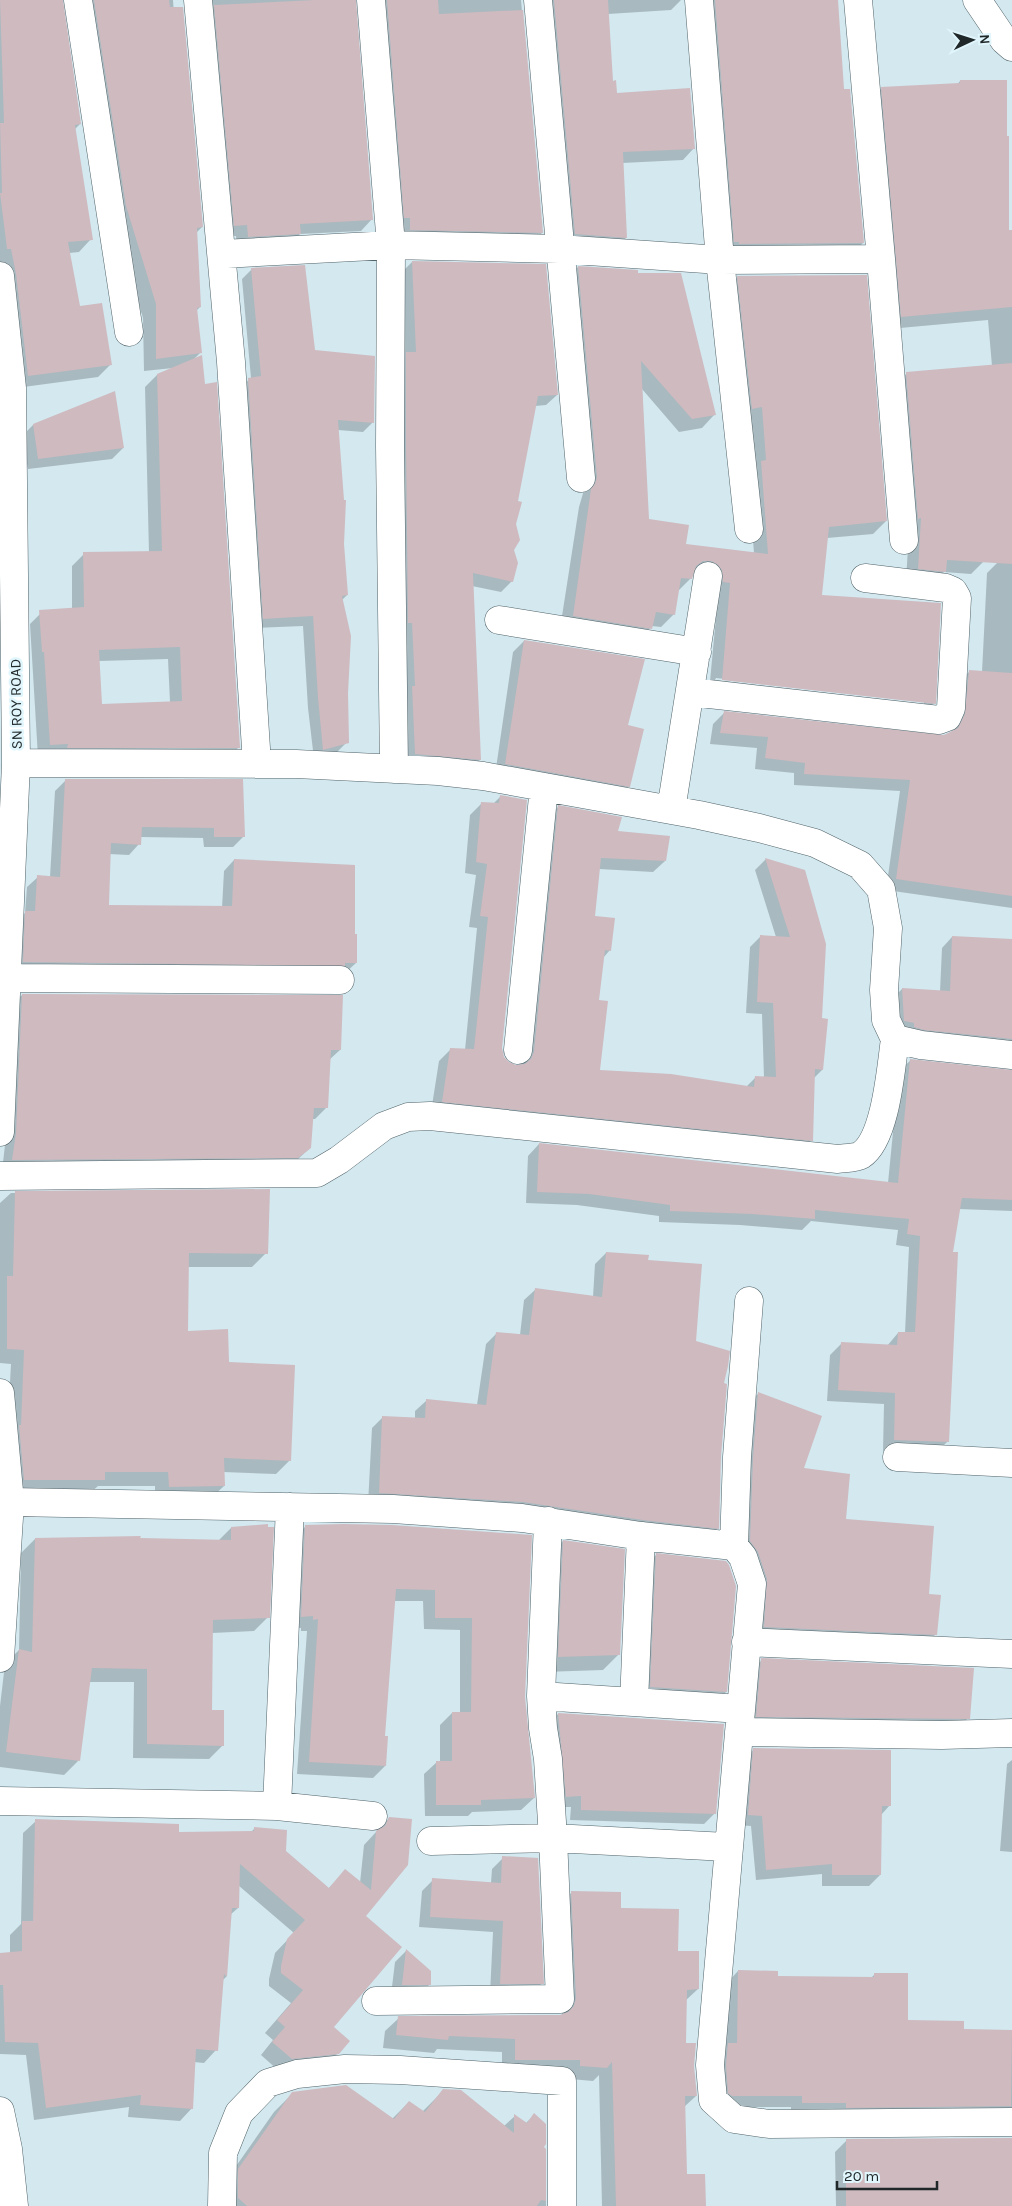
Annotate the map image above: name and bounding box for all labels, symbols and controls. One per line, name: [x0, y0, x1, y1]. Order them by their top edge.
north arrow: [947, 15, 997, 65]
text: N: [976, 34, 993, 45]
street label: SN ROY ROAD: [6, 658, 26, 750]
scale bar: [837, 2158, 937, 2190]
text: 20 m: [844, 2167, 879, 2185]

